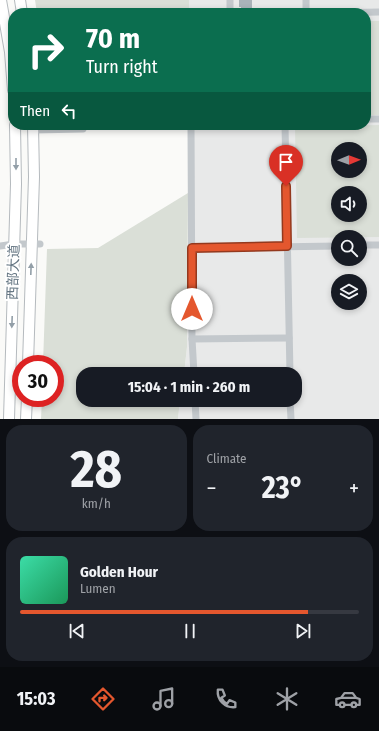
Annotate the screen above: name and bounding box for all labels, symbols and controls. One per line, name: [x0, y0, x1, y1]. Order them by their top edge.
text: 70 m: [86, 22, 140, 55]
icon: right: [20, 24, 72, 76]
text: Turn right: [86, 56, 158, 78]
icon: left: [58, 100, 80, 122]
text: Then: [20, 102, 50, 120]
north arrow: [331, 142, 367, 178]
map controls: [331, 142, 367, 310]
pin: [269, 145, 303, 186]
icon: arrive: [275, 151, 297, 173]
one-way arrow: [13, 158, 19, 171]
button: sound: [331, 186, 367, 222]
button: search: [331, 230, 367, 266]
street label: 西部大道: [4, 244, 23, 300]
one-way arrow: [28, 262, 34, 275]
button: layers: [331, 274, 367, 310]
position arrow: [171, 288, 213, 330]
one-way arrow: [9, 316, 15, 329]
speed limit sign: 30: [12, 355, 64, 407]
text: 15:04 · 1 min · 260 m: [128, 378, 250, 396]
text: 28: [70, 438, 122, 501]
text: Climate: [207, 451, 247, 466]
text: 23°: [262, 470, 304, 506]
text: −: [207, 475, 216, 502]
text: +: [349, 475, 359, 502]
text: km/h: [82, 496, 111, 511]
text: Golden Hour: [80, 563, 158, 581]
text: Lumen: [80, 581, 116, 596]
icon: previous: [66, 620, 88, 642]
icon: pause: [179, 620, 201, 642]
icon: next: [292, 620, 314, 642]
icon: directions: [89, 685, 117, 713]
icon: music: [150, 685, 178, 713]
icon: phone: [212, 685, 240, 713]
icon: climate: [273, 685, 301, 713]
icon: car: [334, 685, 362, 713]
text: 15:03: [17, 688, 55, 710]

